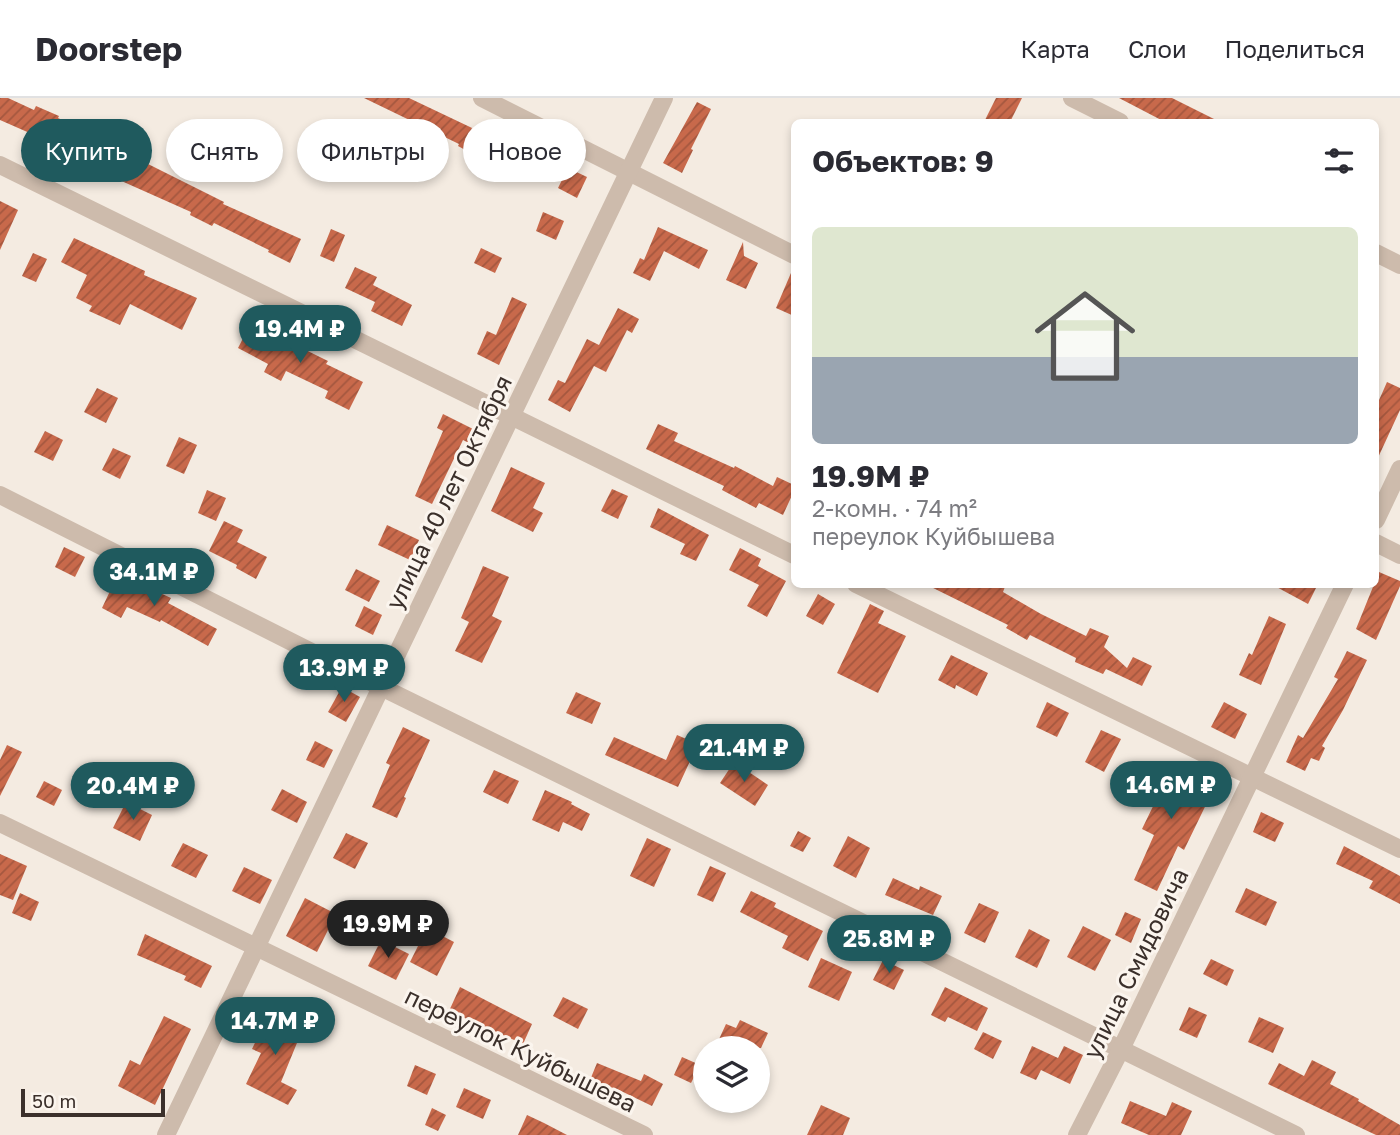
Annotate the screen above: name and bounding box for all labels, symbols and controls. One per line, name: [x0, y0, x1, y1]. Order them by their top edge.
text: Doorstep: [35, 29, 182, 68]
text: Карта: [1020, 34, 1090, 63]
text: Слои: [1128, 34, 1187, 63]
text: Поделиться: [1225, 34, 1365, 63]
chip: Купить: [21, 119, 152, 182]
chip: Снять: [166, 119, 283, 182]
chip: Фильтры: [297, 119, 449, 182]
chip: Новое: [463, 119, 586, 182]
icon: filters: [1320, 142, 1358, 180]
text: Объектов: 9: [812, 143, 994, 179]
icon: home: [1022, 273, 1148, 399]
pin: 19.4M ₽: [235, 306, 365, 365]
text: 19.4M ₽: [255, 314, 345, 342]
street label: улица 40 лет Октября: [379, 370, 517, 614]
text: 19.9M ₽: [812, 458, 930, 494]
text: 2-комн. · 74 m²: [812, 494, 977, 522]
text: переулок Куйбышева: [812, 522, 1055, 550]
pin: 34.1M ₽: [89, 548, 219, 608]
text: 34.1M ₽: [109, 557, 199, 585]
pin: 13.9M ₽: [279, 644, 409, 704]
text: 13.9M ₽: [299, 653, 389, 681]
pin: 21.4M ₽: [679, 724, 809, 784]
text: 21.4M ₽: [699, 733, 789, 761]
pin: 20.4M ₽: [68, 762, 198, 822]
pin: 14.6M ₽: [1106, 762, 1236, 821]
text: 14.6M ₽: [1126, 770, 1216, 798]
text: 20.4M ₽: [87, 771, 179, 799]
street label: улица Смидовича: [1076, 863, 1194, 1063]
pin: 19.9M ₽: [323, 900, 453, 960]
text: 19.9M ₽: [343, 909, 433, 937]
pin: 25.8M ₽: [824, 916, 954, 975]
text: 25.8M ₽: [843, 924, 935, 952]
street label: переулок Куйбышева: [401, 980, 641, 1118]
pin: 14.7M ₽: [210, 998, 340, 1057]
text: 14.7M ₽: [231, 1006, 319, 1034]
map controls: [693, 1036, 770, 1113]
button: layers: [693, 1036, 770, 1113]
scale bar: [21, 1086, 164, 1118]
text: 50 m: [32, 1089, 76, 1112]

